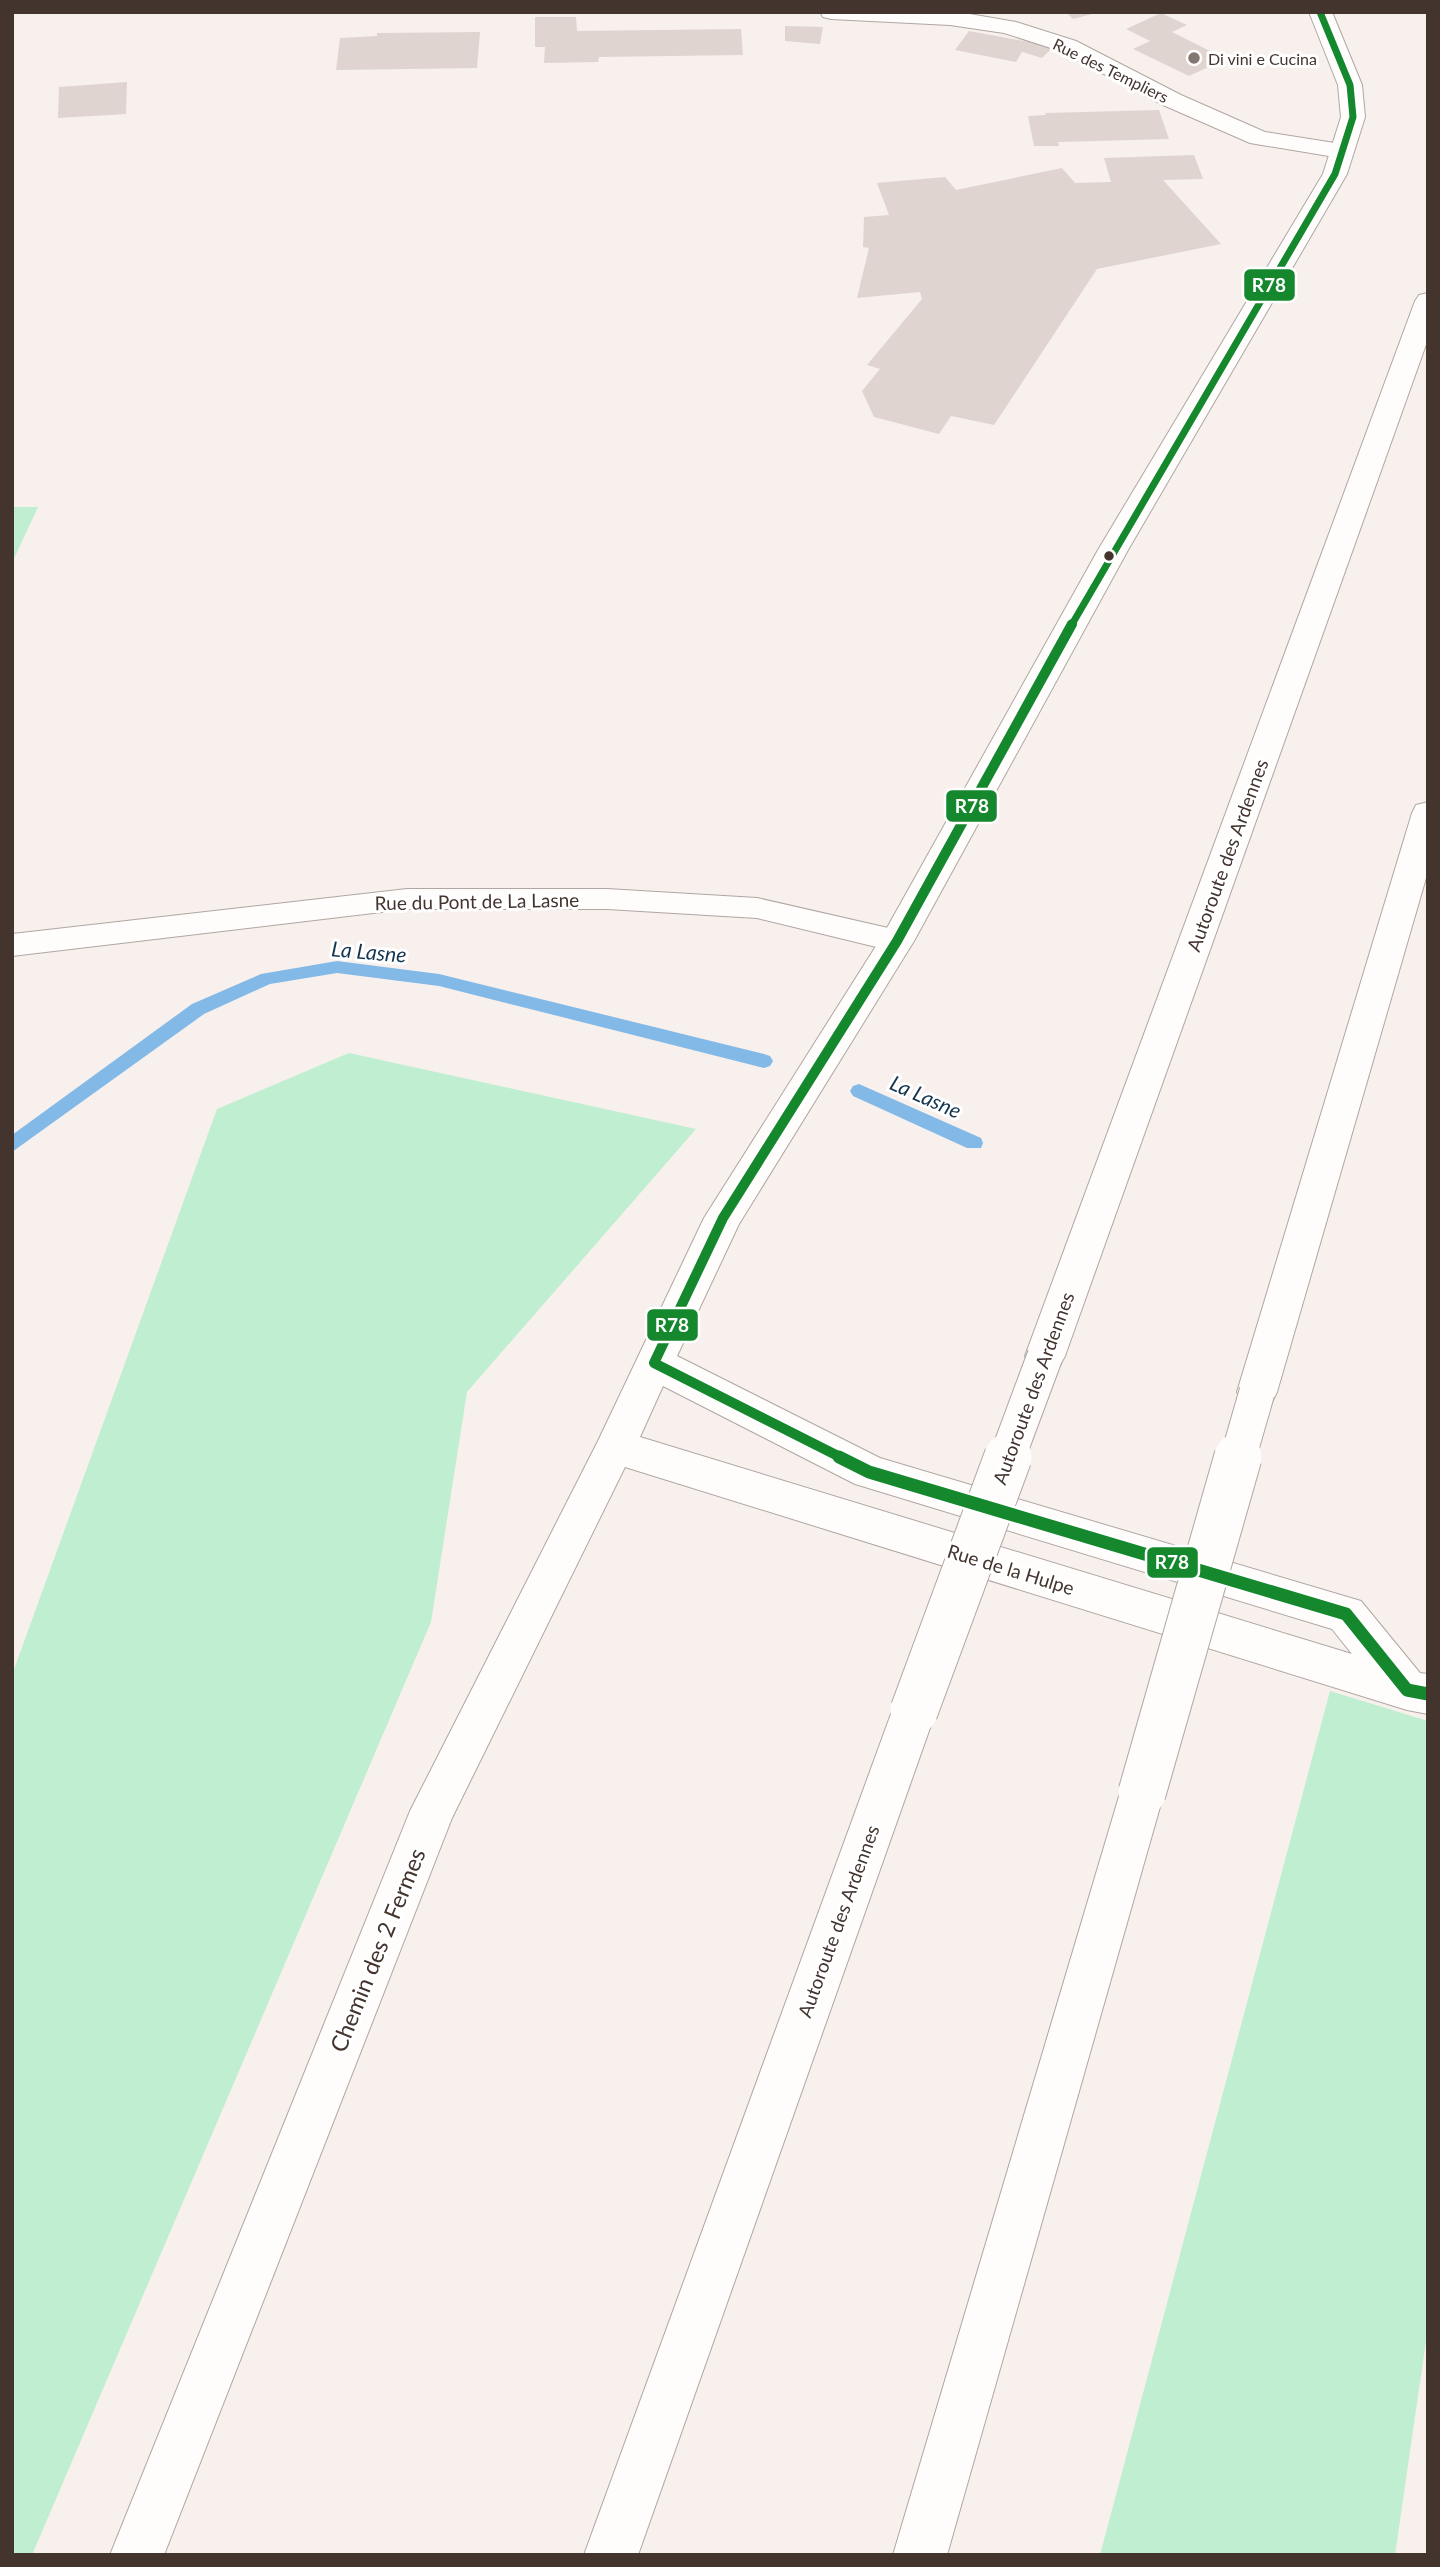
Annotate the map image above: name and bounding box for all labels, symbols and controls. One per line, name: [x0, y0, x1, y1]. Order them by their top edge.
street label: Rue des Templiers: [1050, 34, 1172, 106]
place label: Di vini e Cucina: [1208, 49, 1317, 68]
marker: Di vini e Cucina: [1186, 50, 1202, 66]
line badge: R78: [1243, 268, 1296, 302]
text: R78: [1252, 273, 1286, 296]
unlabelled marker: [1102, 549, 1116, 563]
street label: Autoroute des Ardennes: [1181, 756, 1273, 954]
line badge: R78: [945, 789, 998, 823]
text: R78: [955, 794, 989, 817]
street label: Rue du Pont de La Lasne: [375, 888, 579, 914]
water label: La Lasne: [330, 935, 408, 967]
water label: La Lasne: [887, 1069, 965, 1123]
street label: Autoroute des Ardennes: [987, 1289, 1079, 1487]
line badge: R78: [646, 1308, 699, 1342]
text: R78: [655, 1313, 689, 1336]
street label: Rue de la Hulpe: [945, 1539, 1077, 1599]
line badge: R78: [1146, 1546, 1199, 1579]
text: R78: [1155, 1550, 1189, 1573]
street label: Autoroute des Ardennes: [792, 1822, 884, 2020]
street label: Chemin des 2 Fermes: [323, 1844, 431, 2056]

